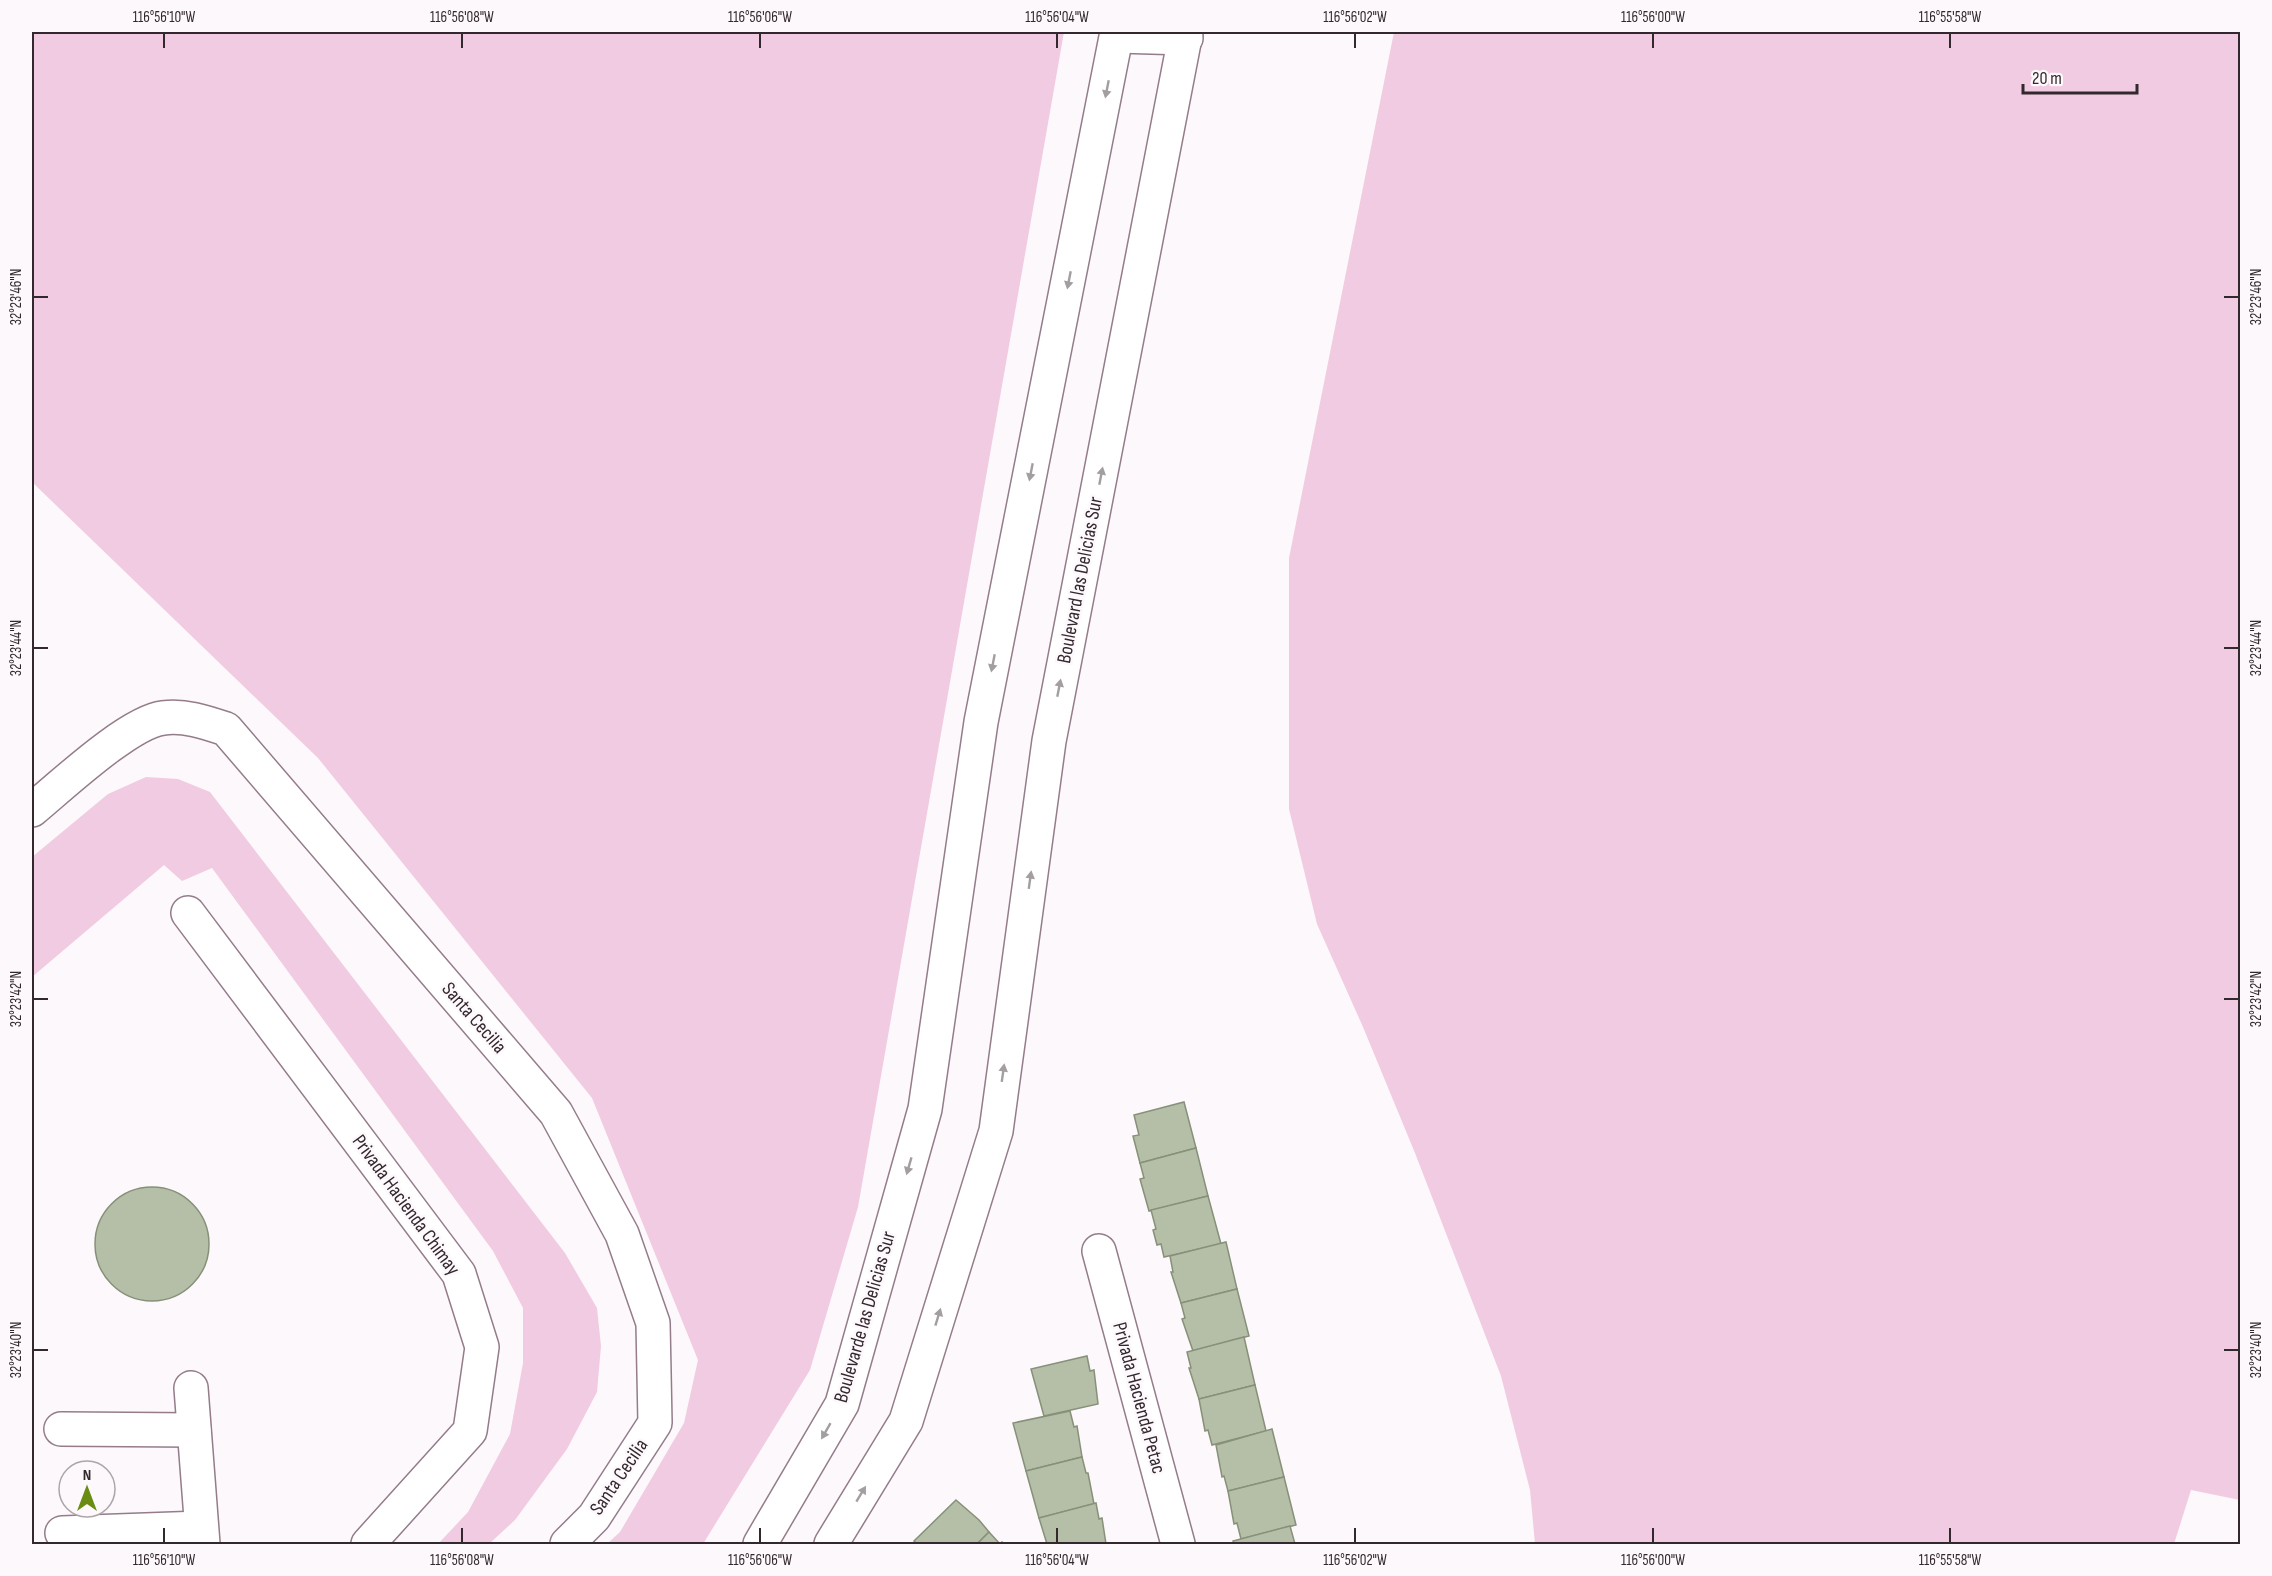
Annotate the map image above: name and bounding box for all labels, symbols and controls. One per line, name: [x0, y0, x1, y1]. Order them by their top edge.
text: 116°56'10"W: [133, 8, 196, 27]
text: 116°56'08"W: [430, 8, 494, 27]
text: 116°56'06"W: [728, 8, 792, 27]
text: 116°56'04"W: [1025, 8, 1089, 27]
text: 116°56'02"W: [1323, 8, 1387, 27]
text: 116°56'00"W: [1621, 8, 1685, 27]
text: 116°55'58"W: [1919, 8, 1982, 27]
scale bar: [2023, 57, 2137, 95]
text: 20 m: [2032, 68, 2062, 89]
one-way arrow: [1102, 80, 1111, 99]
text: 32°23'46"N: [7, 269, 26, 325]
text: 32°23'46"N: [2247, 269, 2266, 325]
one-way arrow: [1064, 271, 1073, 290]
one-way arrow: [1026, 462, 1035, 481]
one-way arrow: [1097, 466, 1106, 485]
street label: Boulevard las Delicias Sur: [1052, 494, 1108, 665]
text: 32°23'44"N: [7, 620, 26, 676]
text: 32°23'44"N: [2247, 620, 2266, 676]
one-way arrow: [988, 653, 997, 672]
one-way arrow: [1055, 678, 1064, 697]
one-way arrow: [1025, 871, 1035, 890]
text: 32°23'42"N: [7, 971, 26, 1027]
text: 32°23'42"N: [2247, 971, 2266, 1027]
street label: Santa Cecilia: [437, 977, 511, 1059]
one-way arrow: [999, 1064, 1008, 1083]
street label: Privada Hacienda Chimay: [347, 1130, 465, 1280]
one-way arrow: [904, 1157, 914, 1175]
street label: Boulevarde las Delicias Sur: [829, 1228, 901, 1406]
one-way arrow: [934, 1308, 943, 1326]
street label: Privada Hacienda Petac: [1107, 1320, 1171, 1476]
text: 32°23'40"N: [7, 1322, 26, 1378]
text: 32°23'40"N: [2247, 1322, 2266, 1378]
one-way arrow: [821, 1423, 831, 1440]
street label: Santa Cecilia: [585, 1434, 653, 1520]
north arrow: [57, 1459, 117, 1519]
text: N: [83, 1466, 91, 1485]
one-way arrow: [856, 1486, 867, 1503]
text: 116°56'10"W: [133, 1551, 196, 1570]
text: 116°56'08"W: [430, 1551, 494, 1570]
text: 116°56'06"W: [728, 1551, 792, 1570]
text: 116°56'04"W: [1025, 1551, 1089, 1570]
text: 116°56'02"W: [1323, 1551, 1387, 1570]
text: 116°56'00"W: [1621, 1551, 1685, 1570]
text: 116°55'58"W: [1919, 1551, 1982, 1570]

